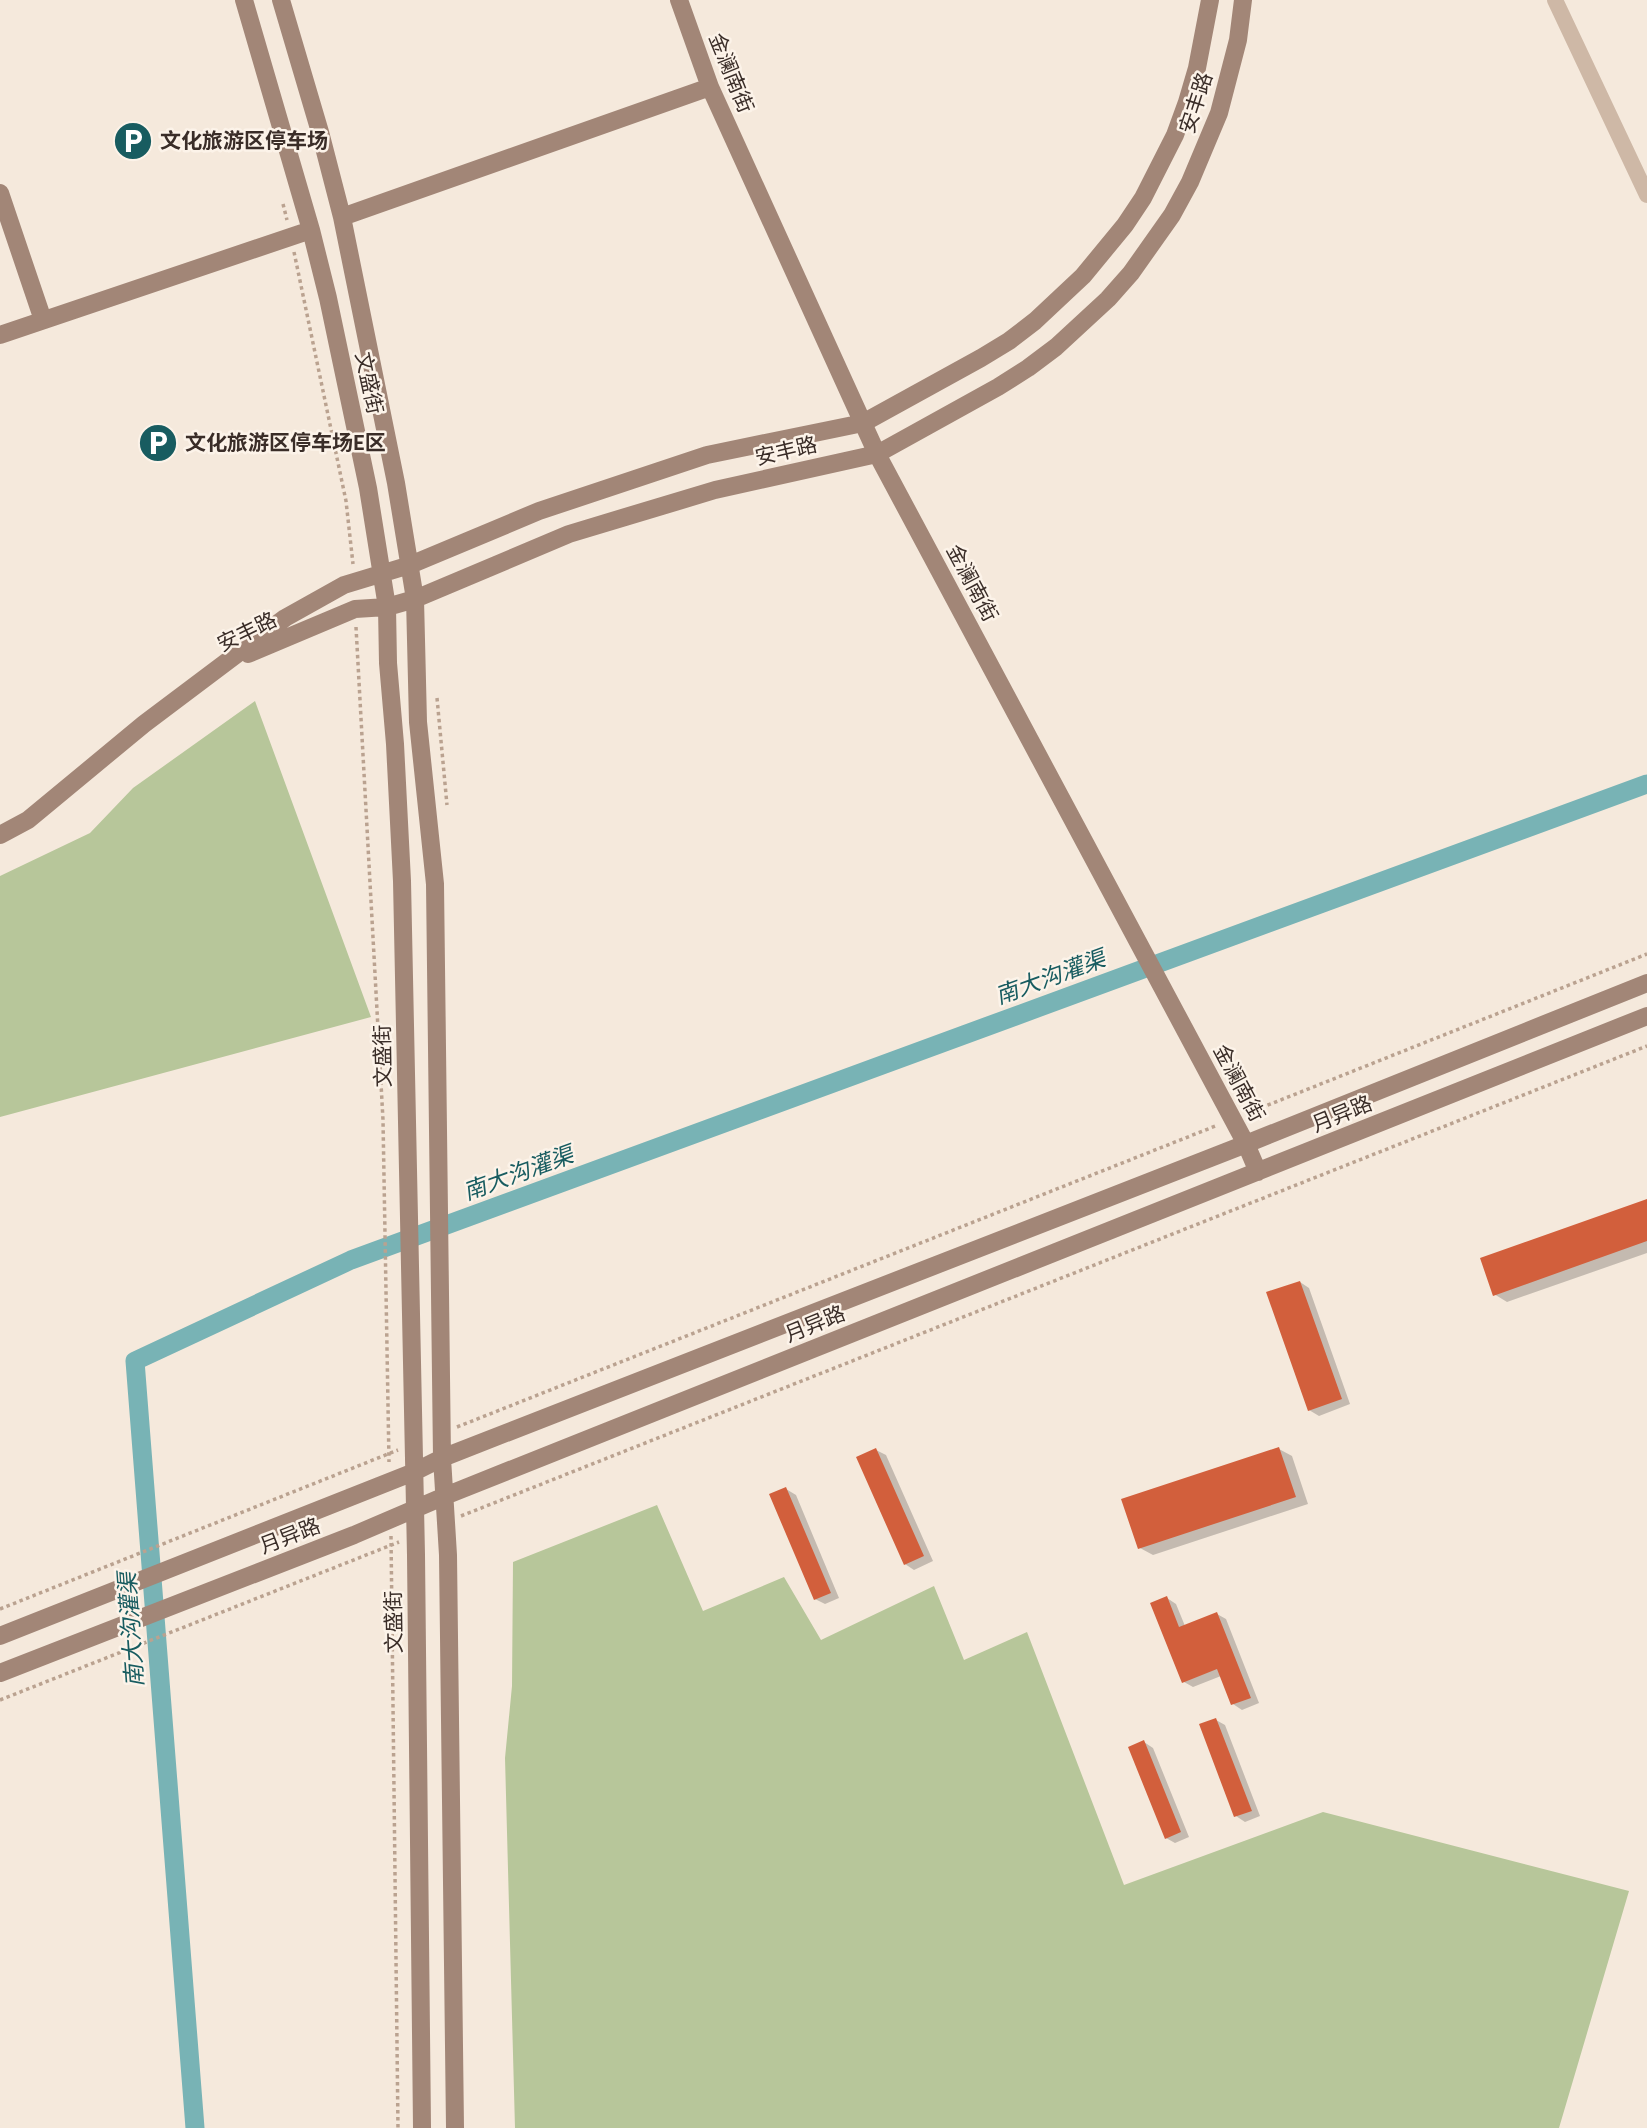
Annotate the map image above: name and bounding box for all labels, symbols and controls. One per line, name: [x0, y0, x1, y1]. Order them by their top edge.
street label: 金澜南街: [701, 28, 762, 118]
street label: 安丰路: [1170, 68, 1220, 138]
parking icon: 文化旅游区停车场: [112, 120, 154, 162]
place label: 文化旅游区停车场: [160, 124, 328, 156]
street label: 文盛街: [348, 349, 392, 417]
parking icon: 文化旅游区停车场E区: [137, 422, 179, 464]
place label: 文化旅游区停车场E区: [185, 426, 386, 458]
street label: 安丰路: [751, 427, 820, 473]
street label: 金澜南街: [939, 538, 1007, 627]
street label: 安丰路: [211, 603, 282, 659]
water label: 南大沟灌渠: [990, 939, 1113, 1013]
street label: 文盛街: [365, 1024, 399, 1088]
street label: 金澜南街: [1206, 1038, 1274, 1127]
street label: 月异路: [1306, 1086, 1377, 1140]
water label: 南大沟灌渠: [458, 1135, 581, 1209]
street label: 月异路: [779, 1296, 850, 1350]
street label: 月异路: [254, 1509, 325, 1561]
water label: 南大沟灌渠: [109, 1568, 152, 1689]
street label: 文盛街: [376, 1590, 410, 1654]

